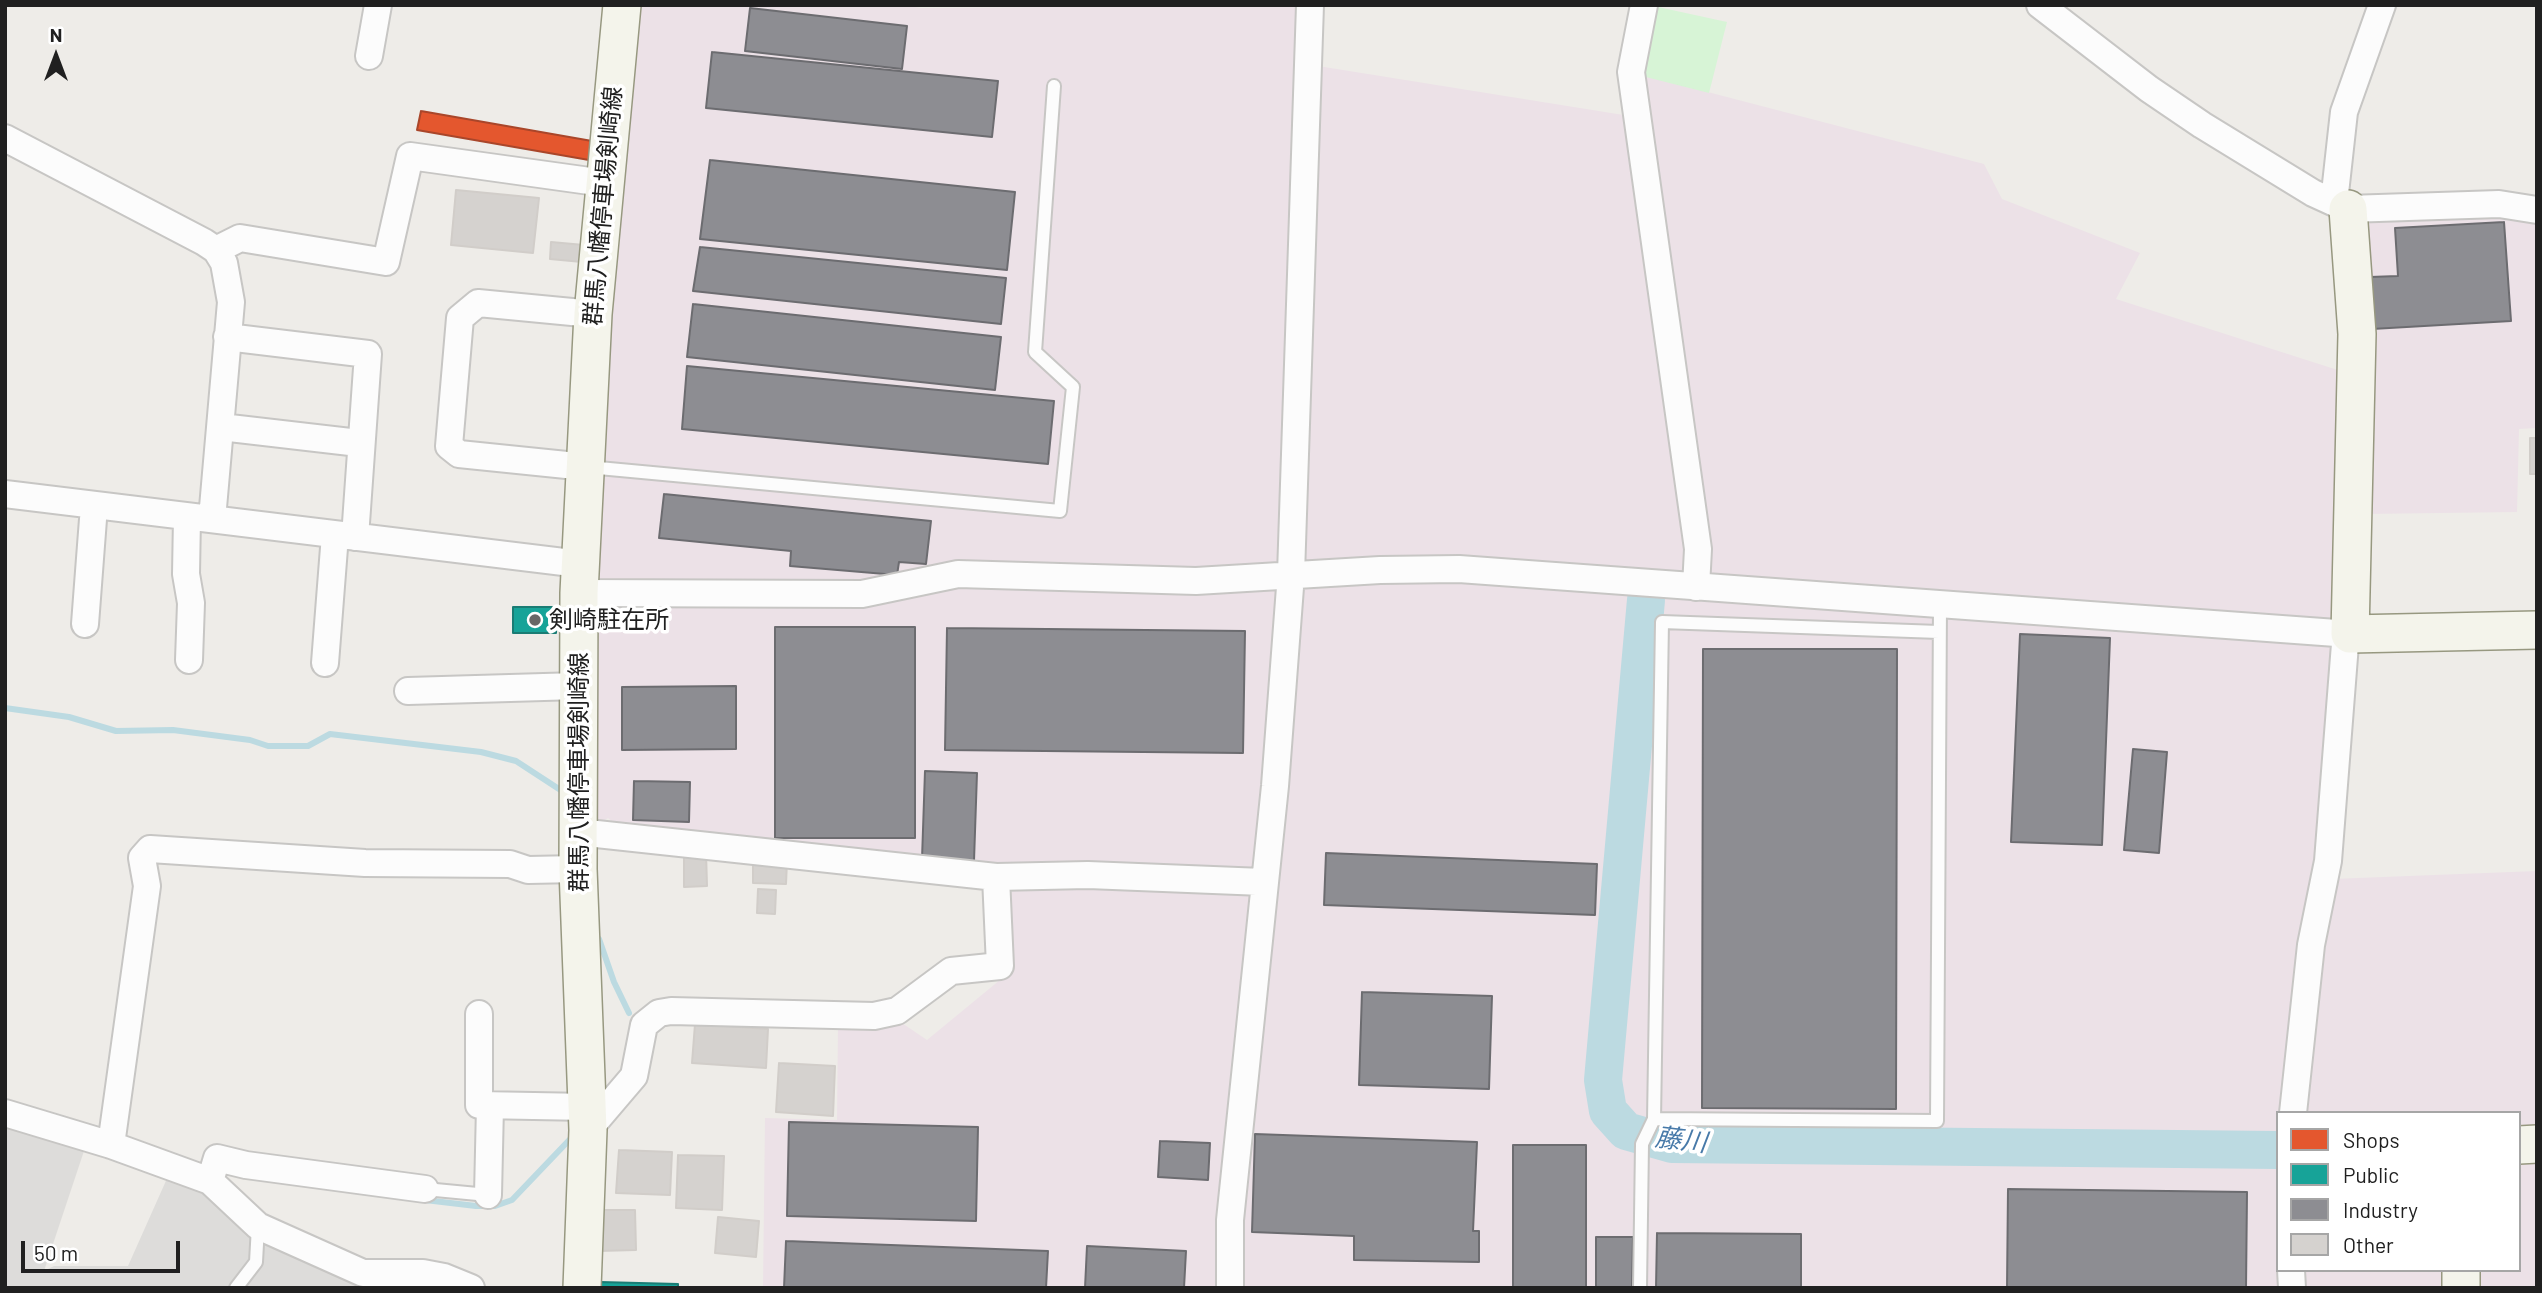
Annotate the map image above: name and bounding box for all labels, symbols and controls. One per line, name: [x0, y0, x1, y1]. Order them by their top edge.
north arrow: [21, 21, 91, 91]
text: N: [50, 23, 62, 46]
street label: 群馬八幡停車場剣崎線: [578, 85, 628, 327]
place label: 剣崎駐在所: [549, 606, 669, 634]
marker: 剣崎駐在所: [527, 612, 543, 628]
street label: 群馬八幡停車場剣崎線: [565, 652, 593, 892]
legend: [2276, 1111, 2521, 1272]
water label: 藤川: [1653, 1121, 1709, 1159]
text: Shops: [2343, 1127, 2400, 1152]
text: Public: [2343, 1162, 2399, 1187]
text: Industry: [2343, 1197, 2418, 1222]
scale bar: [24, 1226, 184, 1270]
text: Other: [2343, 1232, 2394, 1257]
text: 50 m: [34, 1240, 78, 1265]

